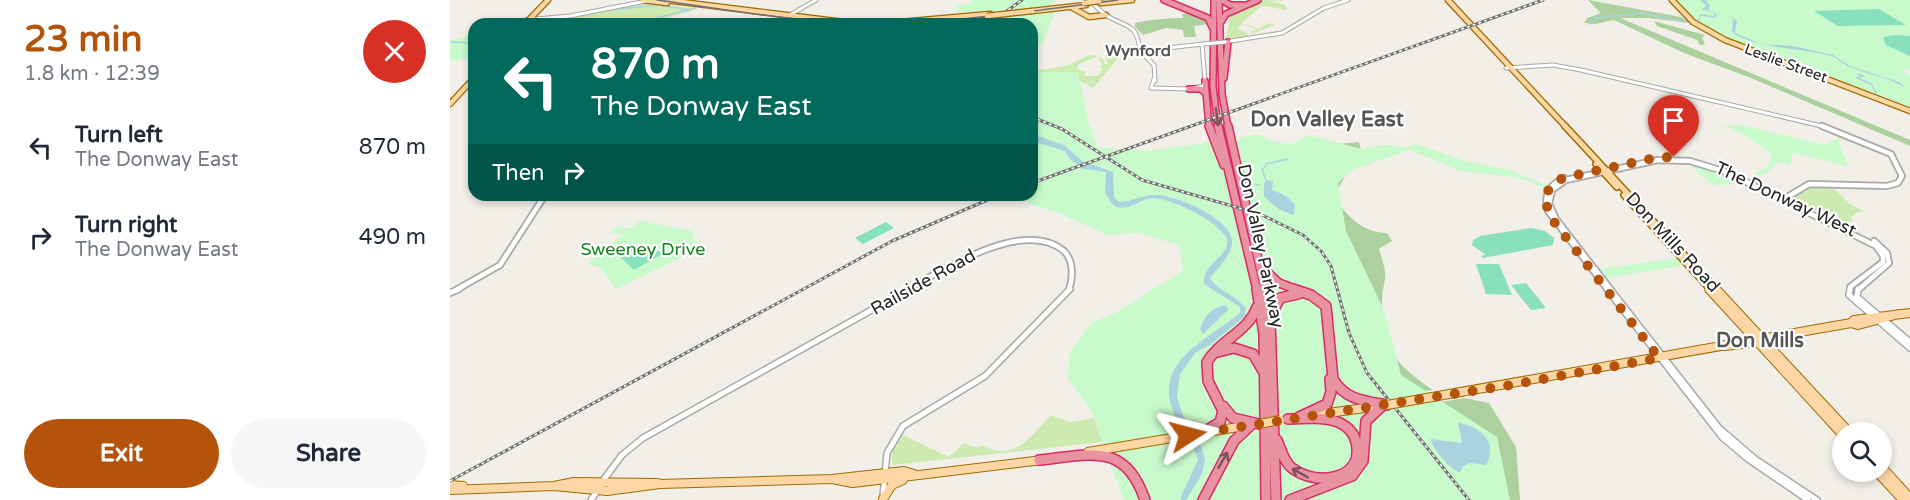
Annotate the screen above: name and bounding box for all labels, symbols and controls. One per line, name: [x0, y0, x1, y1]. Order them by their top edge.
text: 23 min: [24, 18, 143, 61]
button: close: [363, 20, 426, 83]
text: 870 m: [591, 39, 720, 90]
street label: Leslie Street: [1742, 40, 1830, 86]
district label: Wynford: [1105, 41, 1171, 61]
icon: left: [492, 42, 570, 120]
text: 1.8 km · 12:39: [24, 62, 160, 86]
text: The Donway East: [591, 90, 811, 123]
pin: [1648, 95, 1699, 157]
icon: arrive: [1657, 104, 1690, 137]
one-way arrow: [1212, 107, 1223, 126]
district label: Don Valley East: [1250, 107, 1404, 132]
text: Turn left: [75, 122, 163, 148]
icon: left: [24, 131, 57, 164]
text: 870 m: [359, 134, 426, 160]
text: The Donway East: [75, 148, 238, 172]
icon: right: [557, 156, 590, 189]
street label: The Donway West: [1712, 157, 1860, 241]
text: Then: [492, 160, 545, 186]
street label: Don Valley Parkway: [1233, 162, 1289, 330]
street label: Don Mills Road: [1621, 187, 1725, 297]
text: Turn right: [75, 212, 177, 238]
icon: right: [24, 221, 57, 254]
text: 490 m: [359, 224, 426, 250]
text: The Donway East: [75, 238, 238, 262]
park label: Sweeney Drive: [581, 238, 705, 260]
street label: Railside Road: [867, 244, 979, 320]
district label: Don Mills: [1716, 329, 1804, 353]
position arrow: [1156, 403, 1220, 467]
button: Exit: [24, 419, 219, 488]
button: Share: [231, 419, 426, 488]
map controls: [1832, 422, 1892, 482]
button: search: [1832, 422, 1892, 482]
one-way arrow: [1217, 452, 1229, 469]
one-way arrow: [1292, 467, 1309, 479]

